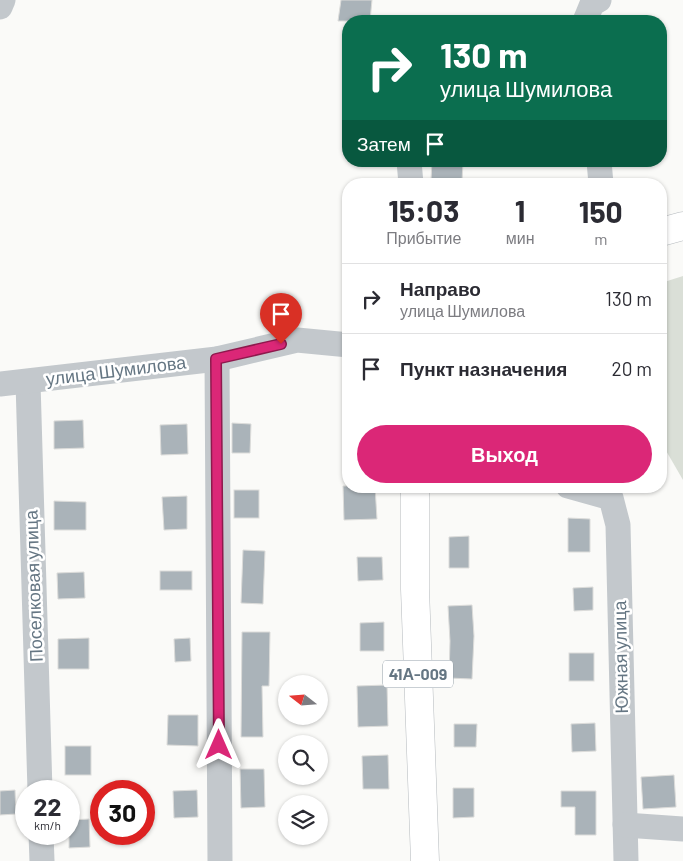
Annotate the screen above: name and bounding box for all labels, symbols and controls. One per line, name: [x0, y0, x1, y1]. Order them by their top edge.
text: 130 m: [440, 33, 527, 75]
icon: right: [357, 35, 422, 100]
text: улица Шумилова: [440, 75, 612, 101]
icon: arrive: [421, 130, 449, 158]
text: Затем: [357, 132, 411, 155]
text: 15:03: [388, 192, 459, 228]
text: 1: [515, 192, 525, 228]
text: 150: [579, 193, 623, 229]
text: Прибытие: [386, 228, 461, 247]
text: мин: [506, 228, 535, 247]
text: m: [594, 229, 607, 248]
text: Направо: [400, 277, 481, 300]
icon: right: [357, 285, 385, 313]
text: 130 m: [605, 287, 652, 310]
pin: [260, 293, 302, 344]
icon: arrive: [267, 300, 295, 328]
text: улица Шумилова: [400, 301, 525, 320]
street label: улица Шумилова: [45, 350, 188, 390]
icon: arrive: [357, 355, 385, 383]
text: Пункт назначения: [400, 357, 567, 380]
text: 20 m: [612, 357, 652, 380]
button: Выход: [357, 425, 652, 483]
street label: Поселковая улица: [19, 509, 47, 662]
street label: Южная улица: [608, 599, 632, 714]
road number: 41А-009: [383, 661, 453, 688]
north arrow: [278, 675, 328, 725]
map controls: [278, 675, 328, 845]
position arrow: [192, 718, 244, 770]
button: search: [278, 735, 328, 785]
speed limit sign: 30: [90, 780, 155, 845]
text: 22: [33, 791, 62, 821]
button: layers: [278, 795, 328, 845]
text: km/h: [34, 818, 61, 832]

